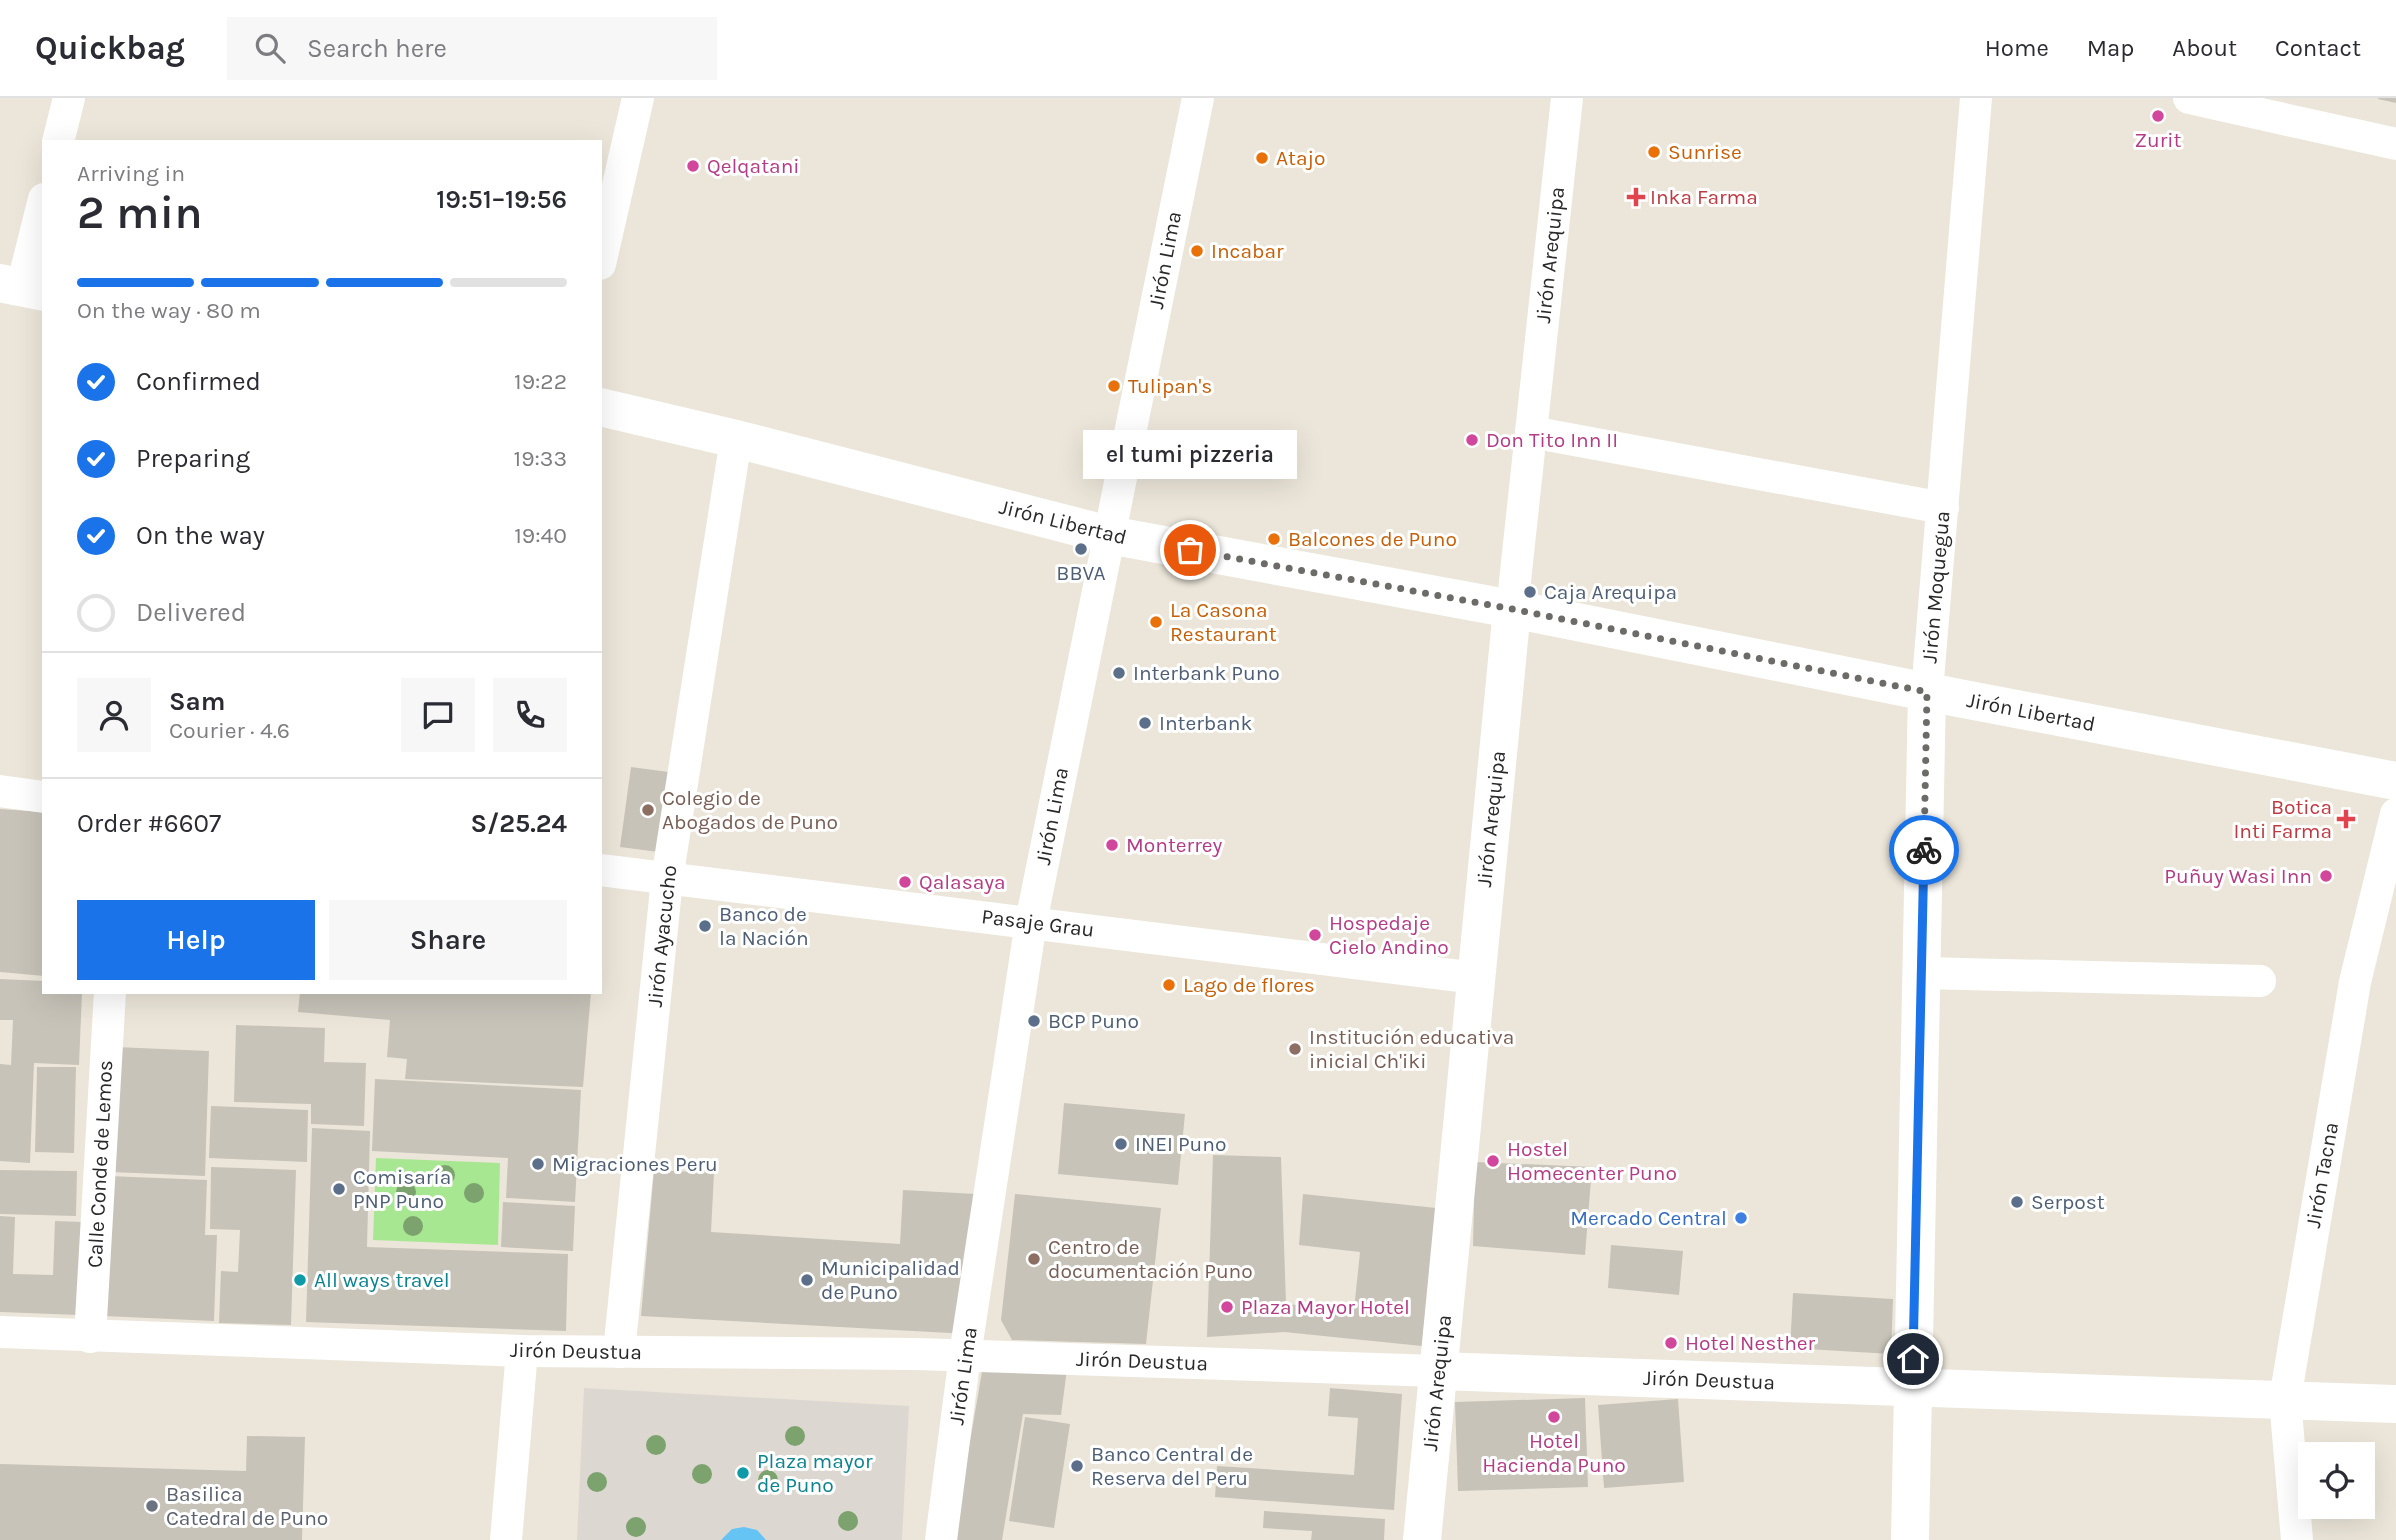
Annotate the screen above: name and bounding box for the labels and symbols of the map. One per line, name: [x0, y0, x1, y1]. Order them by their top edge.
marker: Zurit: [2150, 108, 2166, 124]
place label: Zurit: [2135, 128, 2182, 152]
place label: Sunrise: [1668, 140, 1742, 164]
marker: Sunrise: [1646, 144, 1662, 160]
place label: Atajo: [1276, 146, 1326, 170]
marker: Atajo: [1254, 150, 1270, 166]
place label: Qelqatani: [707, 154, 800, 178]
marker: Qelqatani: [685, 158, 701, 174]
place label: Inka Farma: [1650, 185, 1758, 209]
street label: Jirón Arequipa: [1531, 186, 1569, 324]
marker: Inka Farma: [1628, 189, 1644, 205]
street label: Jirón Lima: [1144, 209, 1186, 311]
place label: Incabar: [1211, 239, 1284, 263]
marker: Incabar: [1189, 243, 1205, 259]
place label: Tulipan's: [1128, 374, 1212, 398]
marker: Tulipan's: [1106, 378, 1122, 394]
place label: Don Tito Inn II: [1486, 428, 1618, 452]
callout: el tumi pizzeria: [1083, 431, 1297, 480]
marker: Don Tito Inn II: [1464, 432, 1480, 448]
street label: Jirón Libertad: [997, 495, 1129, 549]
street label: Jirón Moquegua: [1917, 510, 1955, 664]
pin: [1160, 520, 1220, 580]
place label: Balcones de Puno: [1288, 527, 1457, 551]
marker: Balcones de Puno: [1266, 531, 1282, 547]
marker: BBVA: [1073, 541, 1089, 557]
place label: BBVA: [1056, 561, 1106, 585]
place label: Caja Arequipa: [1544, 580, 1677, 604]
marker: Caja Arequipa: [1522, 584, 1538, 600]
place label: La Casona Restaurant: [1170, 598, 1277, 646]
marker: La Casona Restaurant: [1148, 614, 1164, 630]
place label: Interbank Puno: [1133, 661, 1280, 685]
marker: Interbank Puno: [1111, 665, 1127, 681]
street label: Jirón Libertad: [1965, 688, 2097, 736]
place label: Interbank: [1159, 711, 1253, 735]
marker: Interbank: [1137, 715, 1153, 731]
street label: Jirón Arequipa: [1472, 750, 1510, 888]
street label: Jirón Lima: [1031, 765, 1073, 867]
place label: Colegio de Abogados de Puno: [662, 786, 838, 834]
place label: Botica Inti Farma: [2233, 795, 2332, 843]
marker: Colegio de Abogados de Puno: [640, 802, 656, 818]
marker: Botica Inti Farma: [2338, 811, 2354, 827]
courier: [1889, 815, 1959, 885]
place label: Monterrey: [1126, 833, 1223, 857]
marker: Monterrey: [1104, 837, 1120, 853]
street label: Jirón Ayacucho: [643, 864, 681, 1008]
place label: Puñuy Wasi Inn: [2164, 864, 2312, 888]
marker: Puñuy Wasi Inn: [2318, 868, 2334, 884]
place label: Qalasaya: [919, 870, 1006, 894]
marker: Qalasaya: [897, 874, 913, 890]
place label: Banco de la Nación: [719, 902, 809, 950]
street label: Pasaje Grau: [980, 904, 1096, 942]
place label: Hospedaje Cielo Andino: [1329, 911, 1449, 959]
marker: Banco de la Nación: [697, 918, 713, 934]
marker: Hospedaje Cielo Andino: [1307, 927, 1323, 943]
place label: Lago de flores: [1183, 973, 1315, 997]
marker: Lago de flores: [1161, 977, 1177, 993]
place label: BCP Puno: [1048, 1009, 1139, 1033]
marker: BCP Puno: [1026, 1013, 1042, 1029]
place label: Institución educativa inicial Ch'iki: [1309, 1025, 1514, 1073]
marker: Institución educativa inicial Ch'iki: [1287, 1041, 1303, 1057]
street label: Calle Conde de Lemos: [83, 1059, 117, 1269]
street label: Jirón Tacna: [2301, 1120, 2343, 1230]
place label: INEI Puno: [1135, 1132, 1226, 1156]
marker: INEI Puno: [1113, 1136, 1129, 1152]
place label: Hostel Homecenter Puno: [1507, 1137, 1677, 1185]
place label: Migraciones Peru: [552, 1152, 718, 1176]
marker: Hostel Homecenter Puno: [1485, 1153, 1501, 1169]
marker: Migraciones Peru: [530, 1156, 546, 1172]
place label: Comisaría PNP Puno: [353, 1165, 451, 1213]
marker: Comisaría PNP Puno: [331, 1181, 347, 1197]
place label: Serpost: [2031, 1190, 2105, 1214]
marker: Serpost: [2009, 1194, 2025, 1210]
place label: Mercado Central: [1570, 1206, 1727, 1230]
marker: Mercado Central: [1733, 1210, 1749, 1226]
place label: Centro de documentación Puno: [1048, 1235, 1253, 1283]
marker: Centro de documentación Puno: [1026, 1251, 1042, 1267]
place label: Municipalidad de Puno: [821, 1256, 960, 1304]
place label: All ways travel: [314, 1268, 450, 1292]
marker: All ways travel: [292, 1272, 308, 1288]
marker: Municipalidad de Puno: [799, 1272, 815, 1288]
place label: Plaza Mayor Hotel: [1241, 1295, 1410, 1319]
marker: Plaza Mayor Hotel: [1219, 1299, 1235, 1315]
street label: Jirón Arequipa: [1418, 1314, 1456, 1452]
street label: Jirón Lima: [944, 1325, 982, 1427]
pin: [1883, 1329, 1943, 1389]
place label: Hotel Nesther: [1685, 1331, 1816, 1355]
marker: Hotel Nesther: [1663, 1335, 1679, 1351]
street label: Jirón Deustua: [510, 1338, 642, 1364]
street label: Jirón Deustua: [1076, 1347, 1208, 1375]
street label: Jirón Deustua: [1643, 1366, 1775, 1394]
marker: Hotel Hacienda Puno: [1546, 1409, 1562, 1425]
place label: Hotel Hacienda Puno: [1482, 1429, 1626, 1477]
place label: Banco Central de Reserva del Peru: [1091, 1442, 1253, 1490]
place label: Plaza mayor de Puno: [757, 1449, 873, 1497]
marker: Banco Central de Reserva del Peru: [1069, 1458, 1085, 1474]
marker: Plaza mayor de Puno: [735, 1465, 751, 1481]
place label: Basilica Catedral de Puno: [166, 1482, 328, 1530]
marker: Basilica Catedral de Puno: [144, 1498, 160, 1514]

